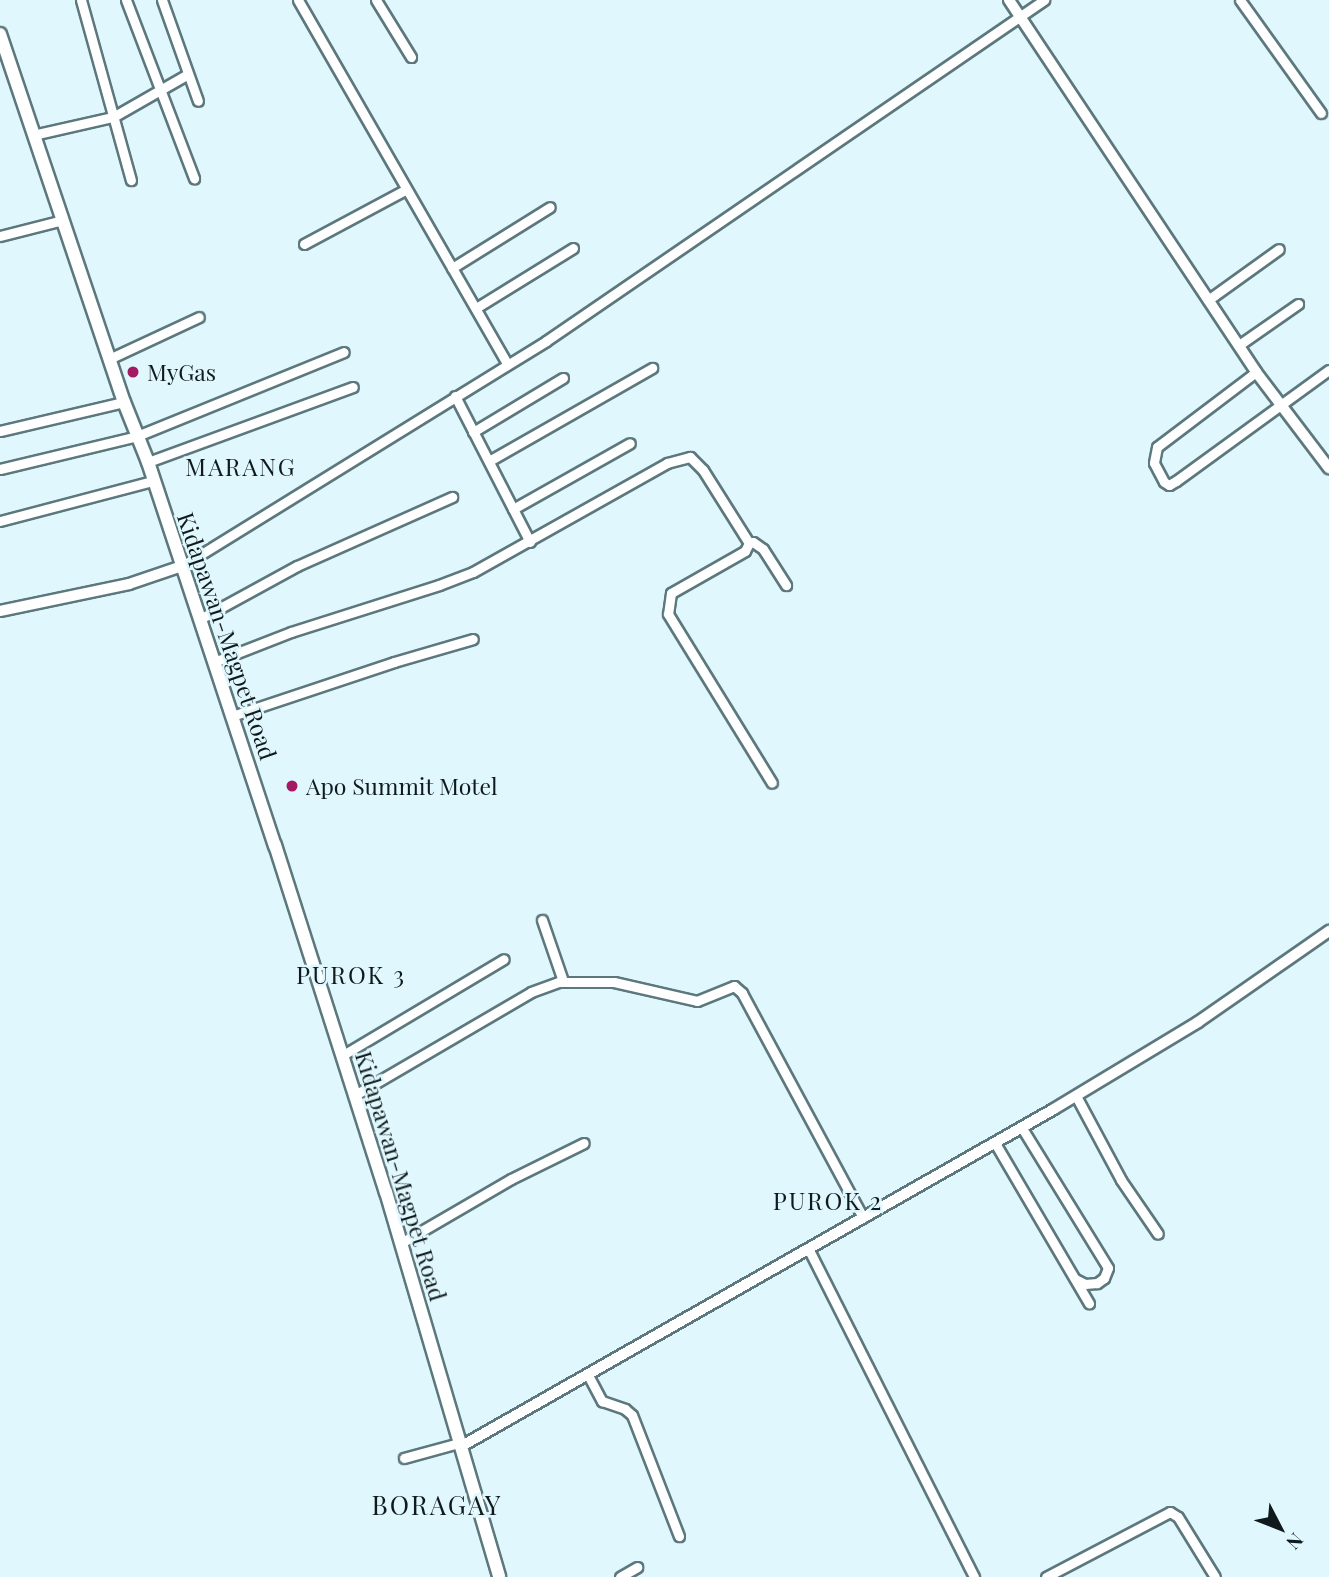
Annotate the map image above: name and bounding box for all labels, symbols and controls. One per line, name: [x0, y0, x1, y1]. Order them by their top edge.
place label: MyGas: [147, 358, 216, 386]
marker: MyGas: [125, 364, 141, 380]
district label: MARANG: [186, 453, 296, 481]
street label: Kidapawan-Magpet Road: [172, 509, 282, 763]
place label: Apo Summit Motel: [306, 772, 498, 800]
marker: Apo Summit Motel: [284, 778, 300, 794]
district label: PUROK 3: [297, 961, 405, 989]
street label: Kidapawan-Magpet Road: [350, 1048, 452, 1304]
district label: PUROK 2: [774, 1187, 882, 1215]
district label: BORAGAY: [372, 1489, 502, 1521]
north arrow: [1245, 1493, 1315, 1563]
text: N: [1281, 1528, 1310, 1556]

